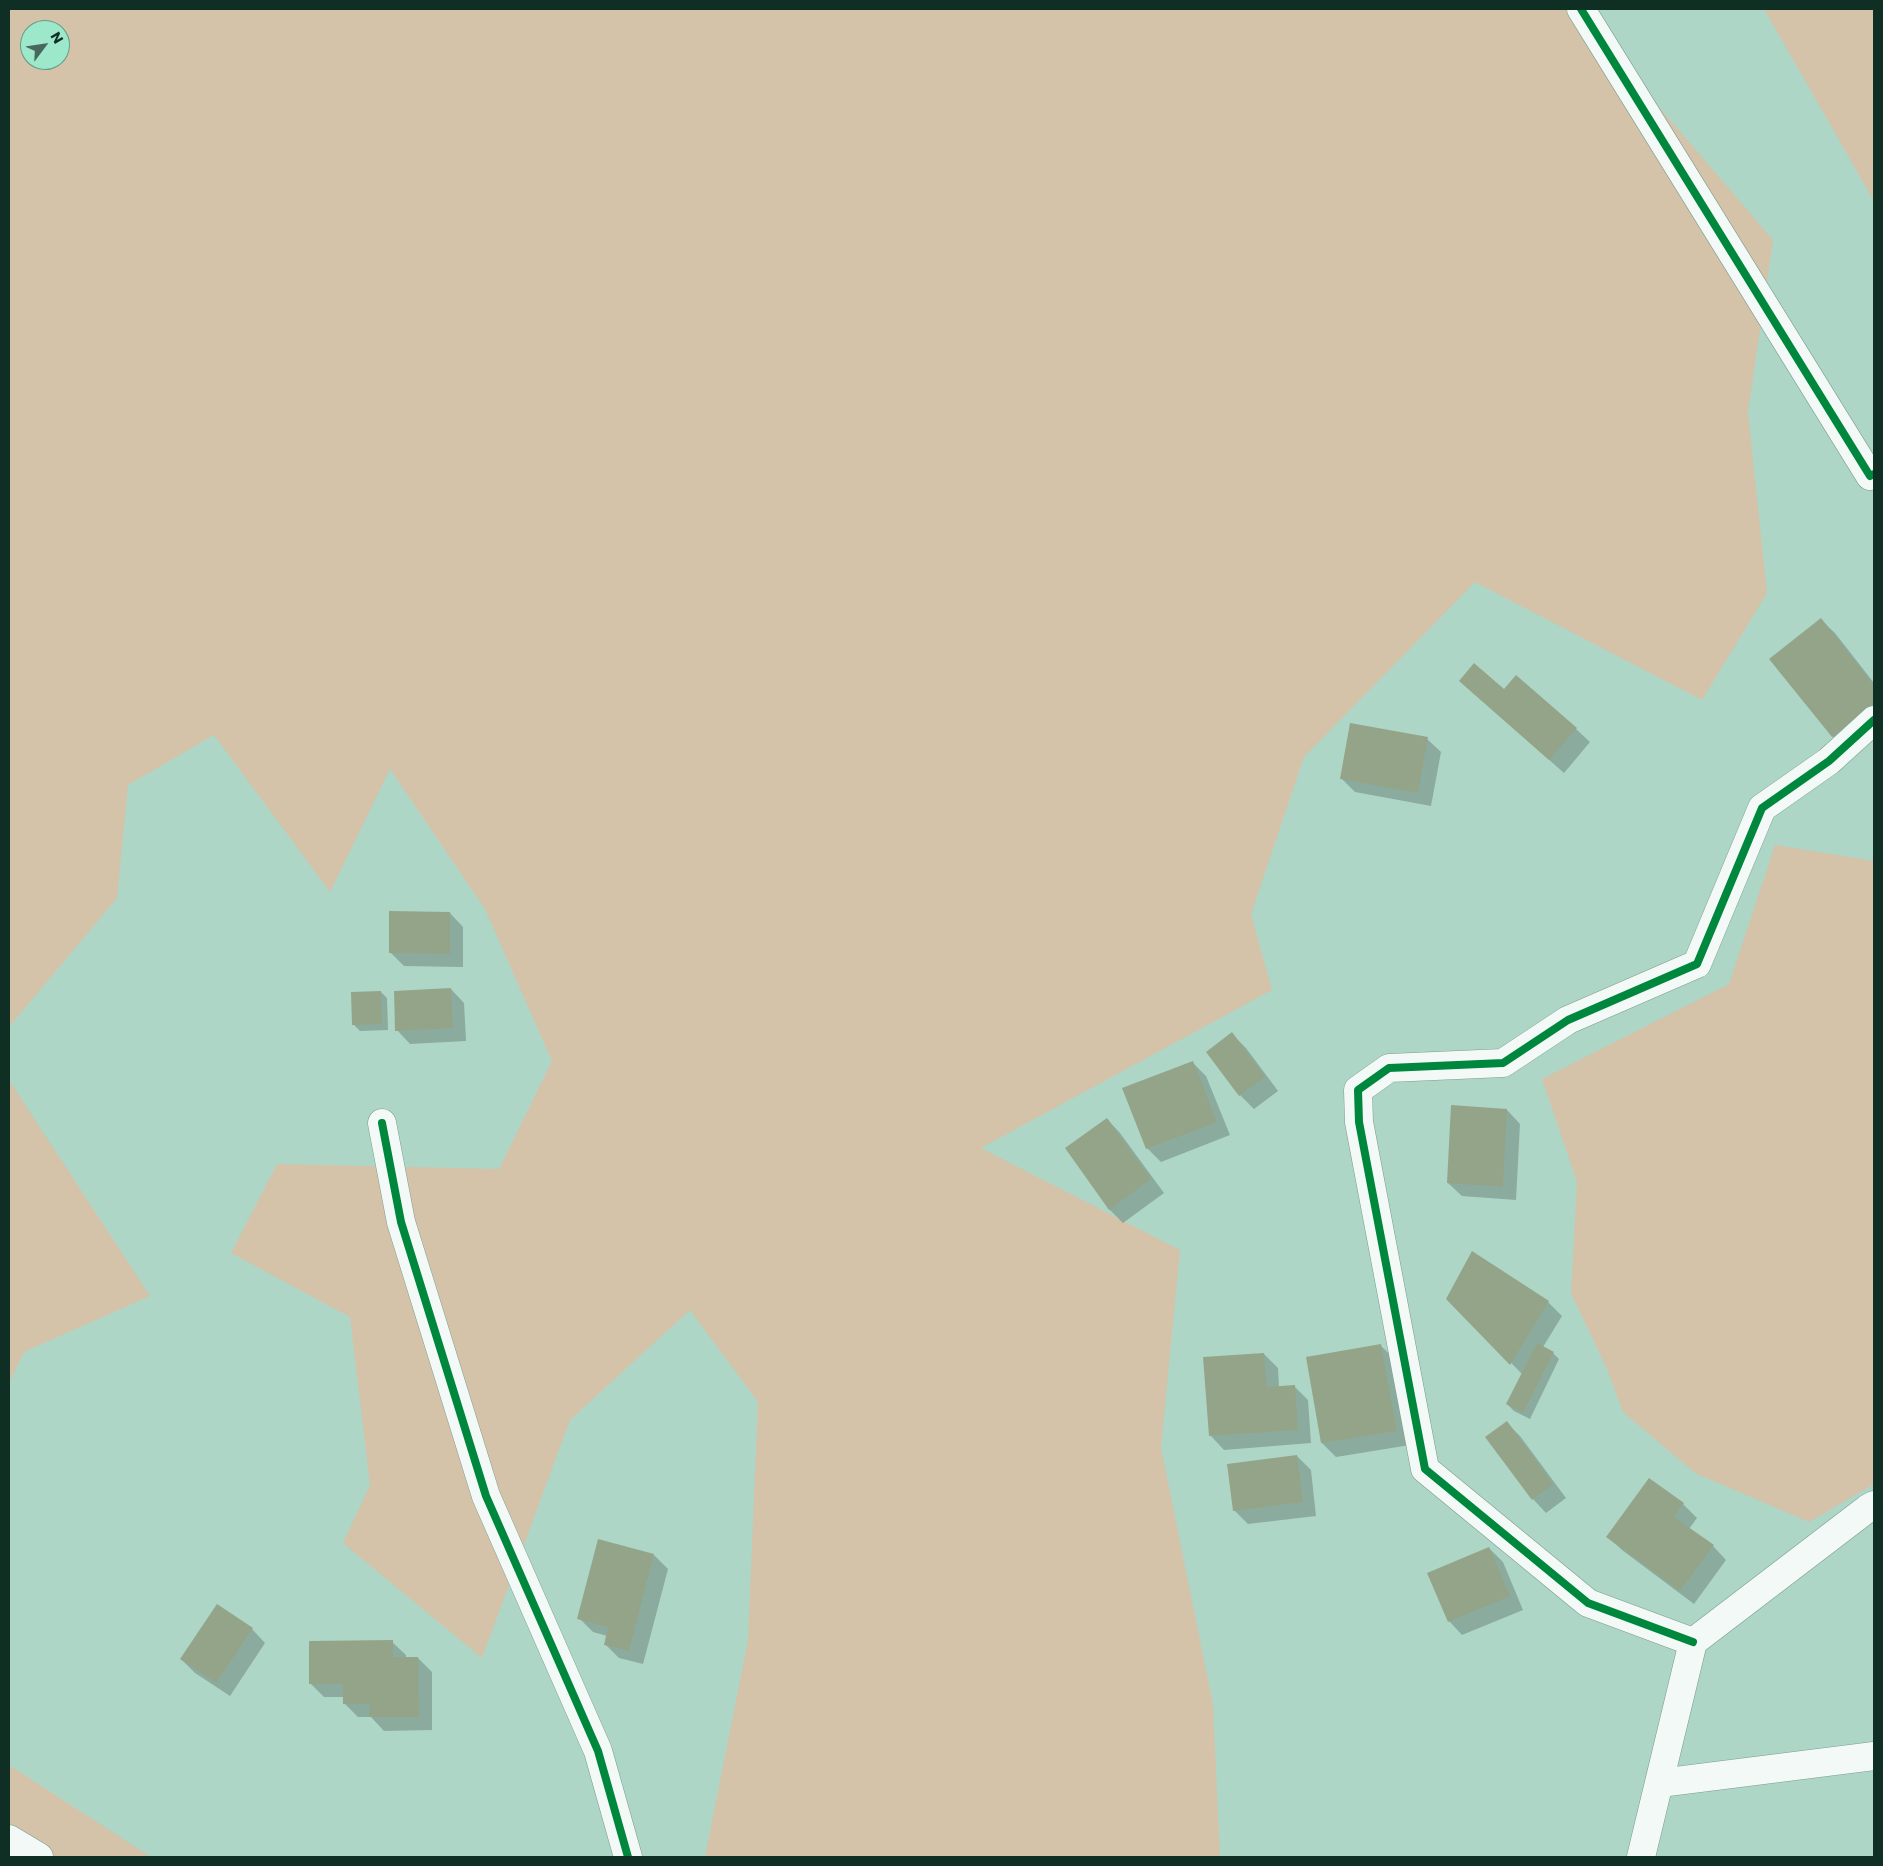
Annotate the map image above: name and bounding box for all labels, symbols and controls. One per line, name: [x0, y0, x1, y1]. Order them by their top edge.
north arrow: [20, 20, 70, 70]
text: N: [46, 28, 68, 47]

